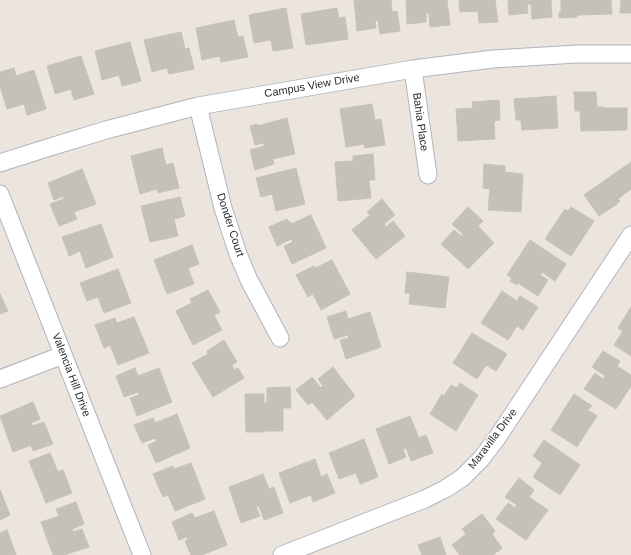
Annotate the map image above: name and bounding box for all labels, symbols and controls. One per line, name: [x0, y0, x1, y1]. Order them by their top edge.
street label: Campus View Drive: [263, 71, 361, 101]
street label: Bahia Place: [409, 92, 431, 152]
street label: Donder Court: [214, 192, 246, 258]
street label: Valencia Hill Drive: [49, 331, 93, 419]
street label: Maravilla Drive: [466, 406, 520, 472]

